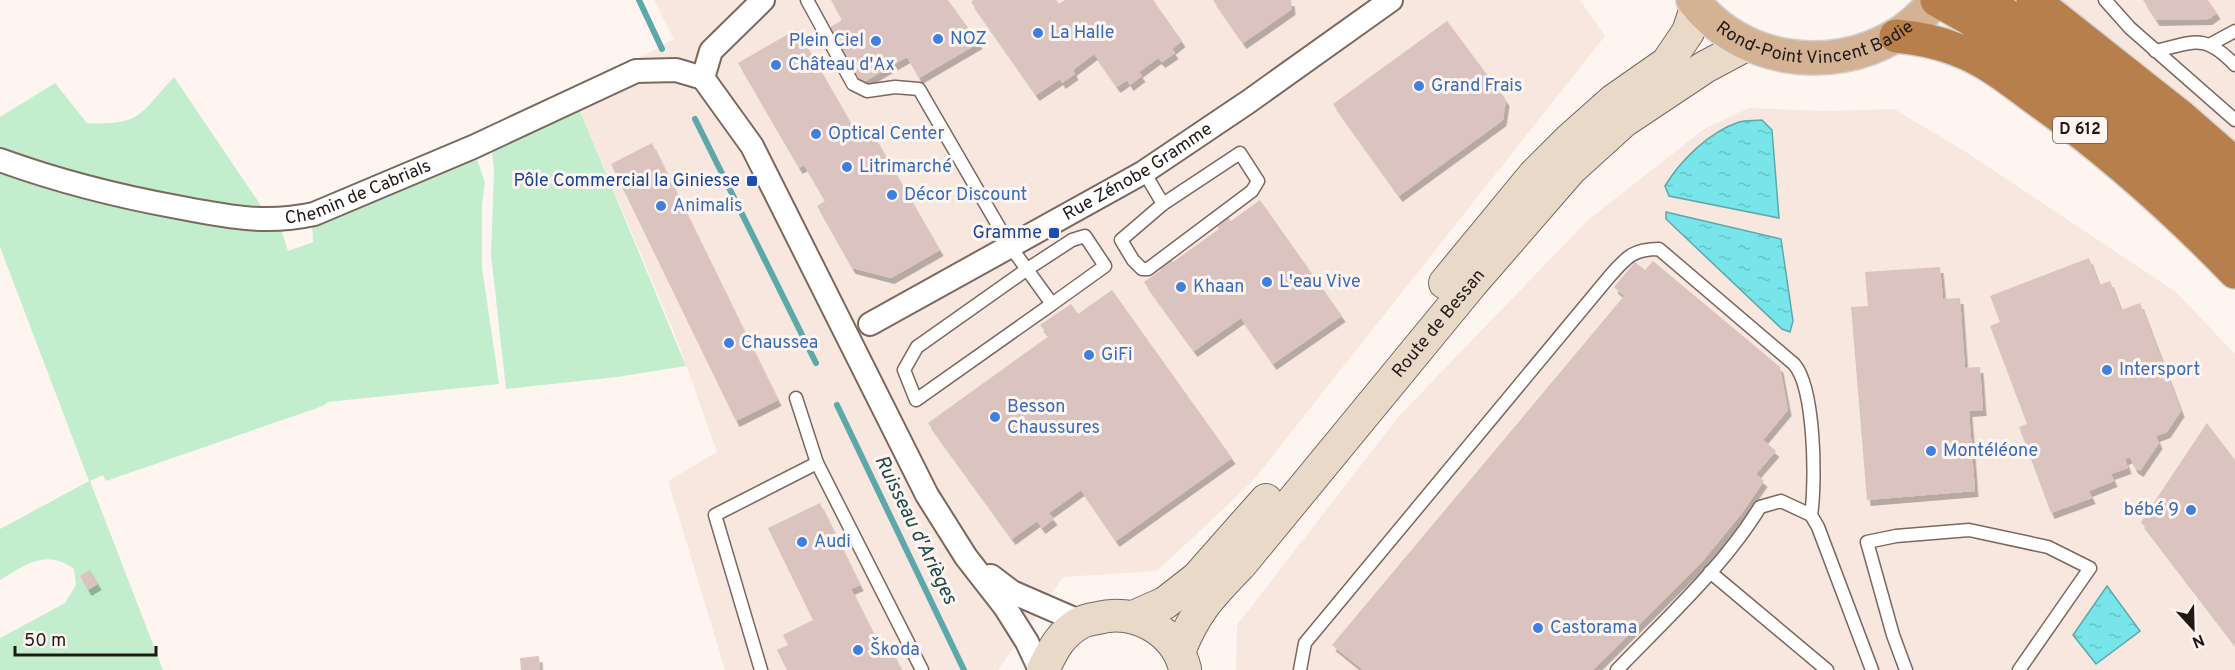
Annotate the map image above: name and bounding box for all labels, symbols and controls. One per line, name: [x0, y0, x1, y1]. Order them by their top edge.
street label: Rond-Point Vincent Badie: [1711, 8, 1919, 30]
text: Rond-Point Vincent Badie: [1711, 16, 1918, 70]
place label: La Halle: [1050, 22, 1114, 45]
marker: La Halle: [1031, 26, 1045, 40]
place label: NOZ: [950, 28, 987, 51]
place label: Plein Ciel: [789, 30, 864, 53]
marker: NOZ: [931, 32, 945, 46]
marker: Plein Ciel: [869, 34, 883, 48]
place label: Château d'Ax: [788, 54, 895, 77]
marker: Château d'Ax: [769, 58, 783, 72]
place label: Grand Frais: [1431, 75, 1522, 98]
marker: Grand Frais: [1412, 79, 1426, 93]
road number: D 612: [2053, 117, 2107, 143]
street label: Rue Zénobe Gramme: [1059, 118, 1217, 226]
place label: Optical Center: [828, 123, 944, 146]
marker: Optical Center: [809, 127, 823, 141]
street label: Chemin de Cabrials: [284, 154, 435, 230]
place label: Litrimarché: [859, 156, 952, 179]
marker: Litrimarché: [840, 160, 854, 174]
place label: Pôle Commercial la Giniesse: [513, 170, 740, 193]
marker: Pôle Commercial la Giniesse: [745, 174, 759, 188]
place label: Décor Discount: [904, 184, 1027, 207]
marker: Décor Discount: [885, 188, 899, 202]
place label: Animalis: [673, 195, 742, 218]
marker: Animalis: [654, 199, 668, 213]
place label: Gramme: [973, 222, 1042, 245]
marker: Gramme: [1047, 226, 1061, 240]
street label: Route de Bessan: [1387, 264, 1490, 383]
place label: L'eau Vive: [1279, 271, 1361, 294]
marker: L'eau Vive: [1260, 275, 1274, 289]
place label: Khaan: [1193, 276, 1245, 299]
marker: Khaan: [1174, 280, 1188, 294]
place label: Chaussea: [741, 332, 818, 355]
marker: Chaussea: [722, 336, 736, 350]
place label: GiFi: [1101, 344, 1133, 367]
marker: GiFi: [1082, 348, 1096, 362]
place label: Intersport: [2119, 359, 2200, 382]
marker: Intersport: [2100, 363, 2114, 377]
place label: Besson Chaussures: [1007, 396, 1100, 440]
marker: Besson Chaussures: [988, 410, 1002, 424]
place label: Montéléone: [1943, 440, 2038, 463]
marker: Montéléone: [1924, 444, 1938, 458]
water label: Ruisseau d'Arièges: [868, 451, 963, 610]
place label: bébé 9: [2124, 499, 2179, 522]
marker: bébé 9: [2184, 503, 2198, 517]
place label: Audi: [814, 531, 851, 554]
marker: Audi: [795, 535, 809, 549]
north arrow: [2163, 598, 2223, 658]
place label: Castorama: [1550, 617, 1637, 640]
scale bar: [15, 619, 156, 657]
marker: Castorama: [1531, 621, 1545, 635]
text: N: [2189, 629, 2207, 651]
text: 50 m: [24, 630, 66, 653]
place label: Škoda: [870, 637, 920, 662]
marker: Škoda: [851, 643, 865, 657]

